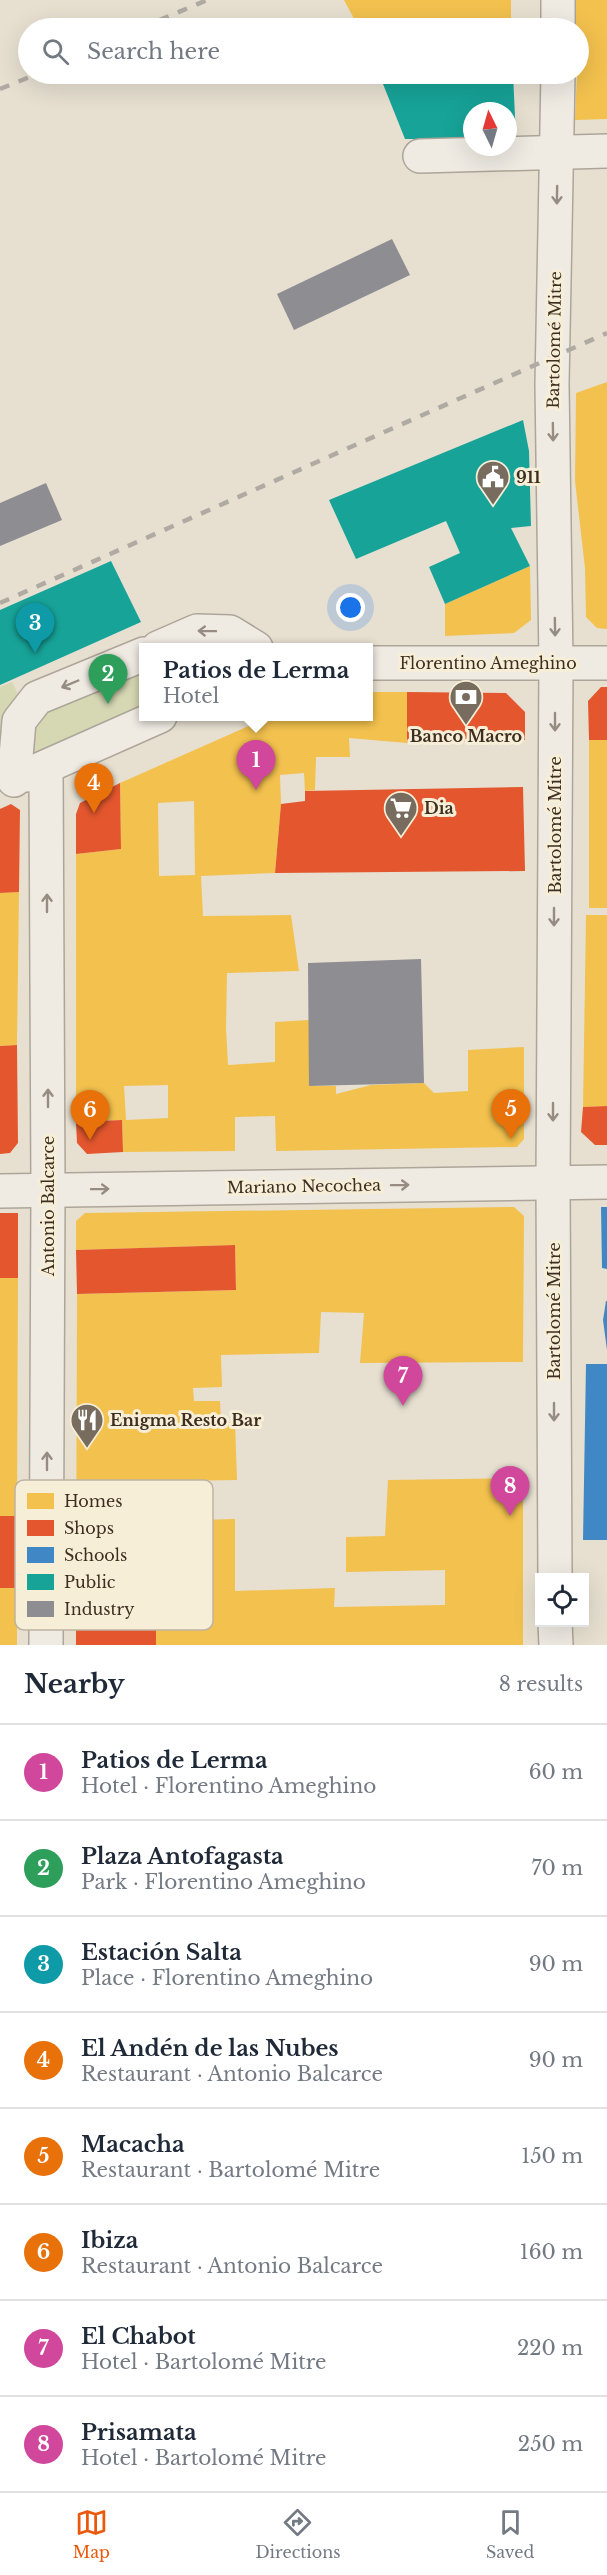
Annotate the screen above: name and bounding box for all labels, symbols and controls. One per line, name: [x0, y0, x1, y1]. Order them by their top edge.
search box: [18, 18, 589, 84]
icon: search: [39, 35, 72, 68]
text: Search here: [87, 38, 220, 65]
north arrow: [463, 102, 517, 156]
one-way arrow: [551, 184, 563, 204]
street label: Bartolomé Mitre: [543, 271, 565, 409]
one-way arrow: [547, 421, 559, 441]
public building icon: 911: [475, 459, 511, 506]
place label: 911: [516, 467, 541, 487]
your location: [336, 593, 365, 622]
pin: 3: [15, 604, 54, 653]
one-way arrow: [549, 616, 561, 636]
one-way arrow: [198, 626, 218, 637]
popup: [139, 643, 373, 721]
street label: Florentino Ameghino: [399, 653, 577, 673]
pin: 2: [88, 654, 128, 704]
text: Patios de Lerma: [163, 657, 349, 684]
one-way arrow: [62, 679, 80, 690]
bank icon: Banco Macro: [448, 679, 484, 726]
text: Hotel: [163, 684, 219, 708]
one-way arrow: [549, 711, 561, 731]
place label: Banco Macro: [410, 726, 522, 746]
pin: 1: [236, 740, 276, 790]
street label: Bartolomé Mitre: [545, 756, 565, 894]
pin: 4: [74, 764, 113, 813]
supermarket icon: Dia: [383, 790, 419, 837]
place label: Dia: [424, 798, 454, 818]
one-way arrow: [41, 893, 53, 913]
one-way arrow: [548, 906, 560, 926]
one-way arrow: [42, 1088, 54, 1108]
pin: 6: [70, 1090, 110, 1140]
pin: 5: [492, 1090, 530, 1139]
one-way arrow: [547, 1101, 559, 1121]
street label: Antonio Balcarce: [38, 1136, 58, 1277]
street label: Mariano Necochea: [227, 1175, 381, 1197]
one-way arrow: [390, 1179, 410, 1191]
one-way arrow: [90, 1183, 110, 1195]
street label: Bartolomé Mitre: [544, 1242, 564, 1380]
pin: 7: [384, 1356, 422, 1406]
one-way arrow: [548, 1401, 560, 1421]
restaurant icon: Enigma Resto Bar: [69, 1402, 105, 1449]
place label: Enigma Resto Bar: [110, 1410, 261, 1430]
one-way arrow: [41, 1451, 53, 1471]
pin: 8: [490, 1466, 530, 1516]
legend: [15, 1480, 213, 1630]
text: Homes: [64, 1491, 122, 1511]
text: Shops: [64, 1518, 114, 1538]
text: Schools: [64, 1545, 127, 1565]
text: Public: [64, 1572, 116, 1592]
map controls: [535, 1573, 589, 1627]
button: locate: [535, 1573, 589, 1627]
text: Industry: [64, 1599, 135, 1619]
text: Nearby: [24, 1668, 125, 1700]
text: 8 results: [499, 1672, 583, 1696]
text: Patios de Lerma: [81, 1747, 268, 1774]
text: 1: [39, 1760, 48, 1784]
text: 60 m: [529, 1760, 583, 1784]
text: Hotel · Florentino Ameghino: [81, 1774, 376, 1798]
text: Plaza Antofagasta: [81, 1843, 284, 1870]
text: 2: [37, 1856, 50, 1880]
text: 70 m: [531, 1856, 583, 1880]
text: Park · Florentino Ameghino: [81, 1870, 366, 1894]
text: Estación Salta: [81, 1939, 242, 1966]
text: 3: [37, 1952, 50, 1976]
text: 90 m: [529, 1952, 583, 1976]
text: Place · Florentino Ameghino: [81, 1966, 373, 1990]
text: El Andén de las Nubes: [81, 2035, 339, 2062]
text: 4: [37, 2048, 50, 2072]
text: 90 m: [529, 2048, 583, 2072]
text: Restaurant · Antonio Balcarce: [81, 2062, 383, 2086]
text: Macacha: [81, 2131, 185, 2158]
text: 5: [38, 2144, 49, 2168]
text: 150 m: [521, 2144, 583, 2168]
text: Restaurant · Bartolomé Mitre: [81, 2158, 380, 2182]
text: Ibiza: [81, 2227, 138, 2254]
text: 6: [37, 2240, 50, 2264]
text: 160 m: [520, 2240, 583, 2264]
text: Restaurant · Antonio Balcarce: [81, 2254, 383, 2278]
text: El Chabot: [81, 2323, 196, 2350]
text: 7: [38, 2336, 49, 2360]
text: 220 m: [517, 2336, 583, 2360]
text: Hotel · Bartolomé Mitre: [81, 2350, 327, 2374]
text: Prisamata: [81, 2419, 197, 2446]
text: 8: [37, 2432, 50, 2456]
text: 250 m: [518, 2432, 583, 2456]
text: Hotel · Bartolomé Mitre: [81, 2446, 327, 2470]
tab: Map: [73, 2506, 110, 2562]
tab: Directions: [255, 2506, 340, 2562]
tab: Saved: [486, 2506, 534, 2562]

